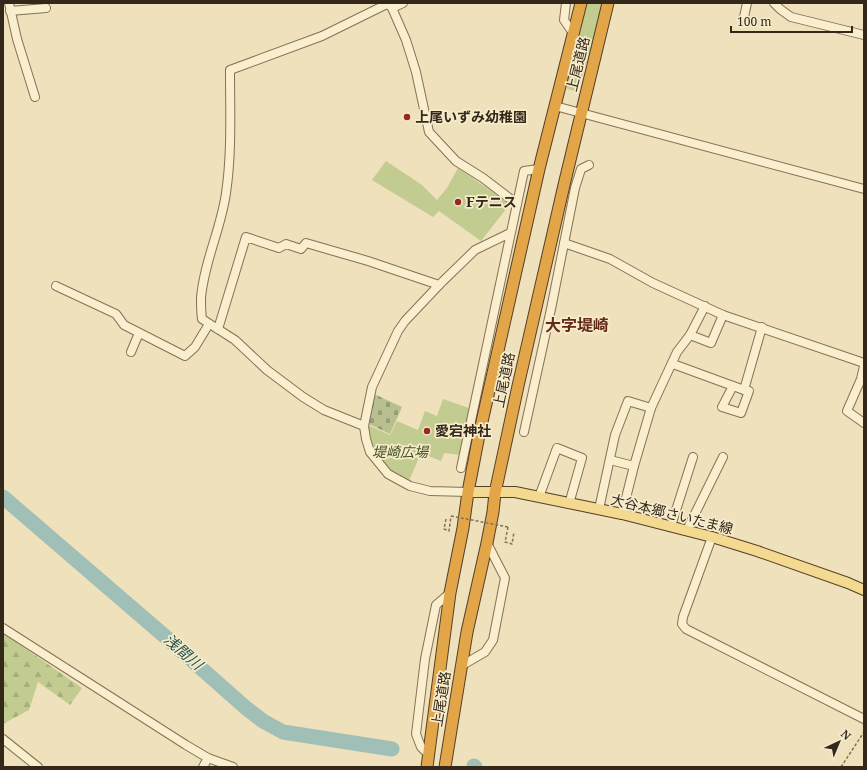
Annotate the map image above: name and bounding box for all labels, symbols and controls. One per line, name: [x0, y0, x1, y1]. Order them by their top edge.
scale bar: [731, 8, 852, 34]
text: 100 m: [737, 13, 772, 30]
street label: 上尾道路: [562, 34, 594, 93]
place label: 上尾いずみ幼稚園: [415, 107, 527, 126]
marker: 上尾いずみ幼稚園: [402, 112, 412, 122]
place label: Fテニス: [466, 192, 517, 211]
marker: Fテニス: [453, 197, 463, 207]
district label: 大字堤崎: [545, 314, 609, 336]
street label: 上尾道路: [488, 351, 519, 409]
place label: 愛宕神社: [435, 421, 491, 440]
marker: 愛宕神社: [422, 426, 432, 436]
park label: 堤崎広場: [372, 442, 430, 461]
street label: 大谷本郷さいたま線: [609, 489, 735, 538]
water label: 浅間川: [160, 629, 209, 675]
street label: 上尾道路: [427, 670, 454, 728]
north arrow: [819, 722, 859, 762]
text: N: [838, 726, 855, 743]

